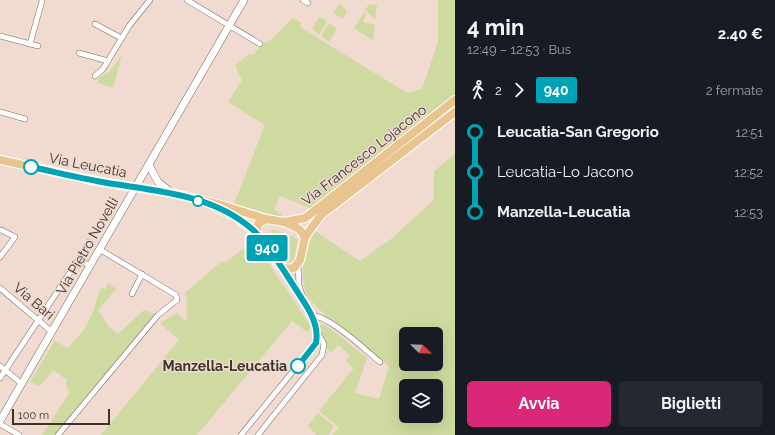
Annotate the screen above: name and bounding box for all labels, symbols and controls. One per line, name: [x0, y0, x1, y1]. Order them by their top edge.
text: 4 min: [467, 14, 524, 40]
text: 2.40 €: [718, 25, 763, 43]
text: 12:49 – 12:53 · Bus: [467, 42, 571, 57]
icon: walk: [467, 79, 489, 101]
icon: forward: [508, 79, 530, 101]
text: 940: [544, 82, 569, 98]
text: 2: [495, 83, 502, 98]
text: 2 fermate: [706, 83, 763, 98]
street label: Via Francesco Lojacono: [298, 101, 430, 209]
text: Leucatia-San Gregorio: [497, 123, 659, 141]
text: 12:51: [736, 125, 763, 140]
street label: Via Leucatia: [48, 150, 128, 180]
unlabelled marker: [23, 159, 39, 175]
text: Leucatia-Lo Jacono: [497, 163, 633, 181]
text: 12:52: [734, 165, 763, 180]
street label: Via Pietro Novelli: [53, 194, 121, 298]
unlabelled marker: [192, 195, 204, 207]
text: Manzella-Leucatia: [497, 203, 630, 221]
text: 12:53: [734, 205, 763, 220]
line badge: 940: [244, 235, 290, 261]
text: 940: [255, 240, 279, 256]
street label: Via Bari: [10, 279, 58, 323]
north arrow: [399, 327, 443, 371]
map controls: [399, 327, 443, 423]
place label: Manzella-Leucatia: [163, 358, 287, 374]
marker: Manzella-Leucatia: [290, 358, 306, 374]
button: layers: [399, 379, 443, 423]
button: Avvia: [467, 381, 611, 427]
button: Biglietti: [619, 381, 763, 427]
scale bar: [12, 407, 110, 426]
text: 100 m: [18, 409, 49, 422]

